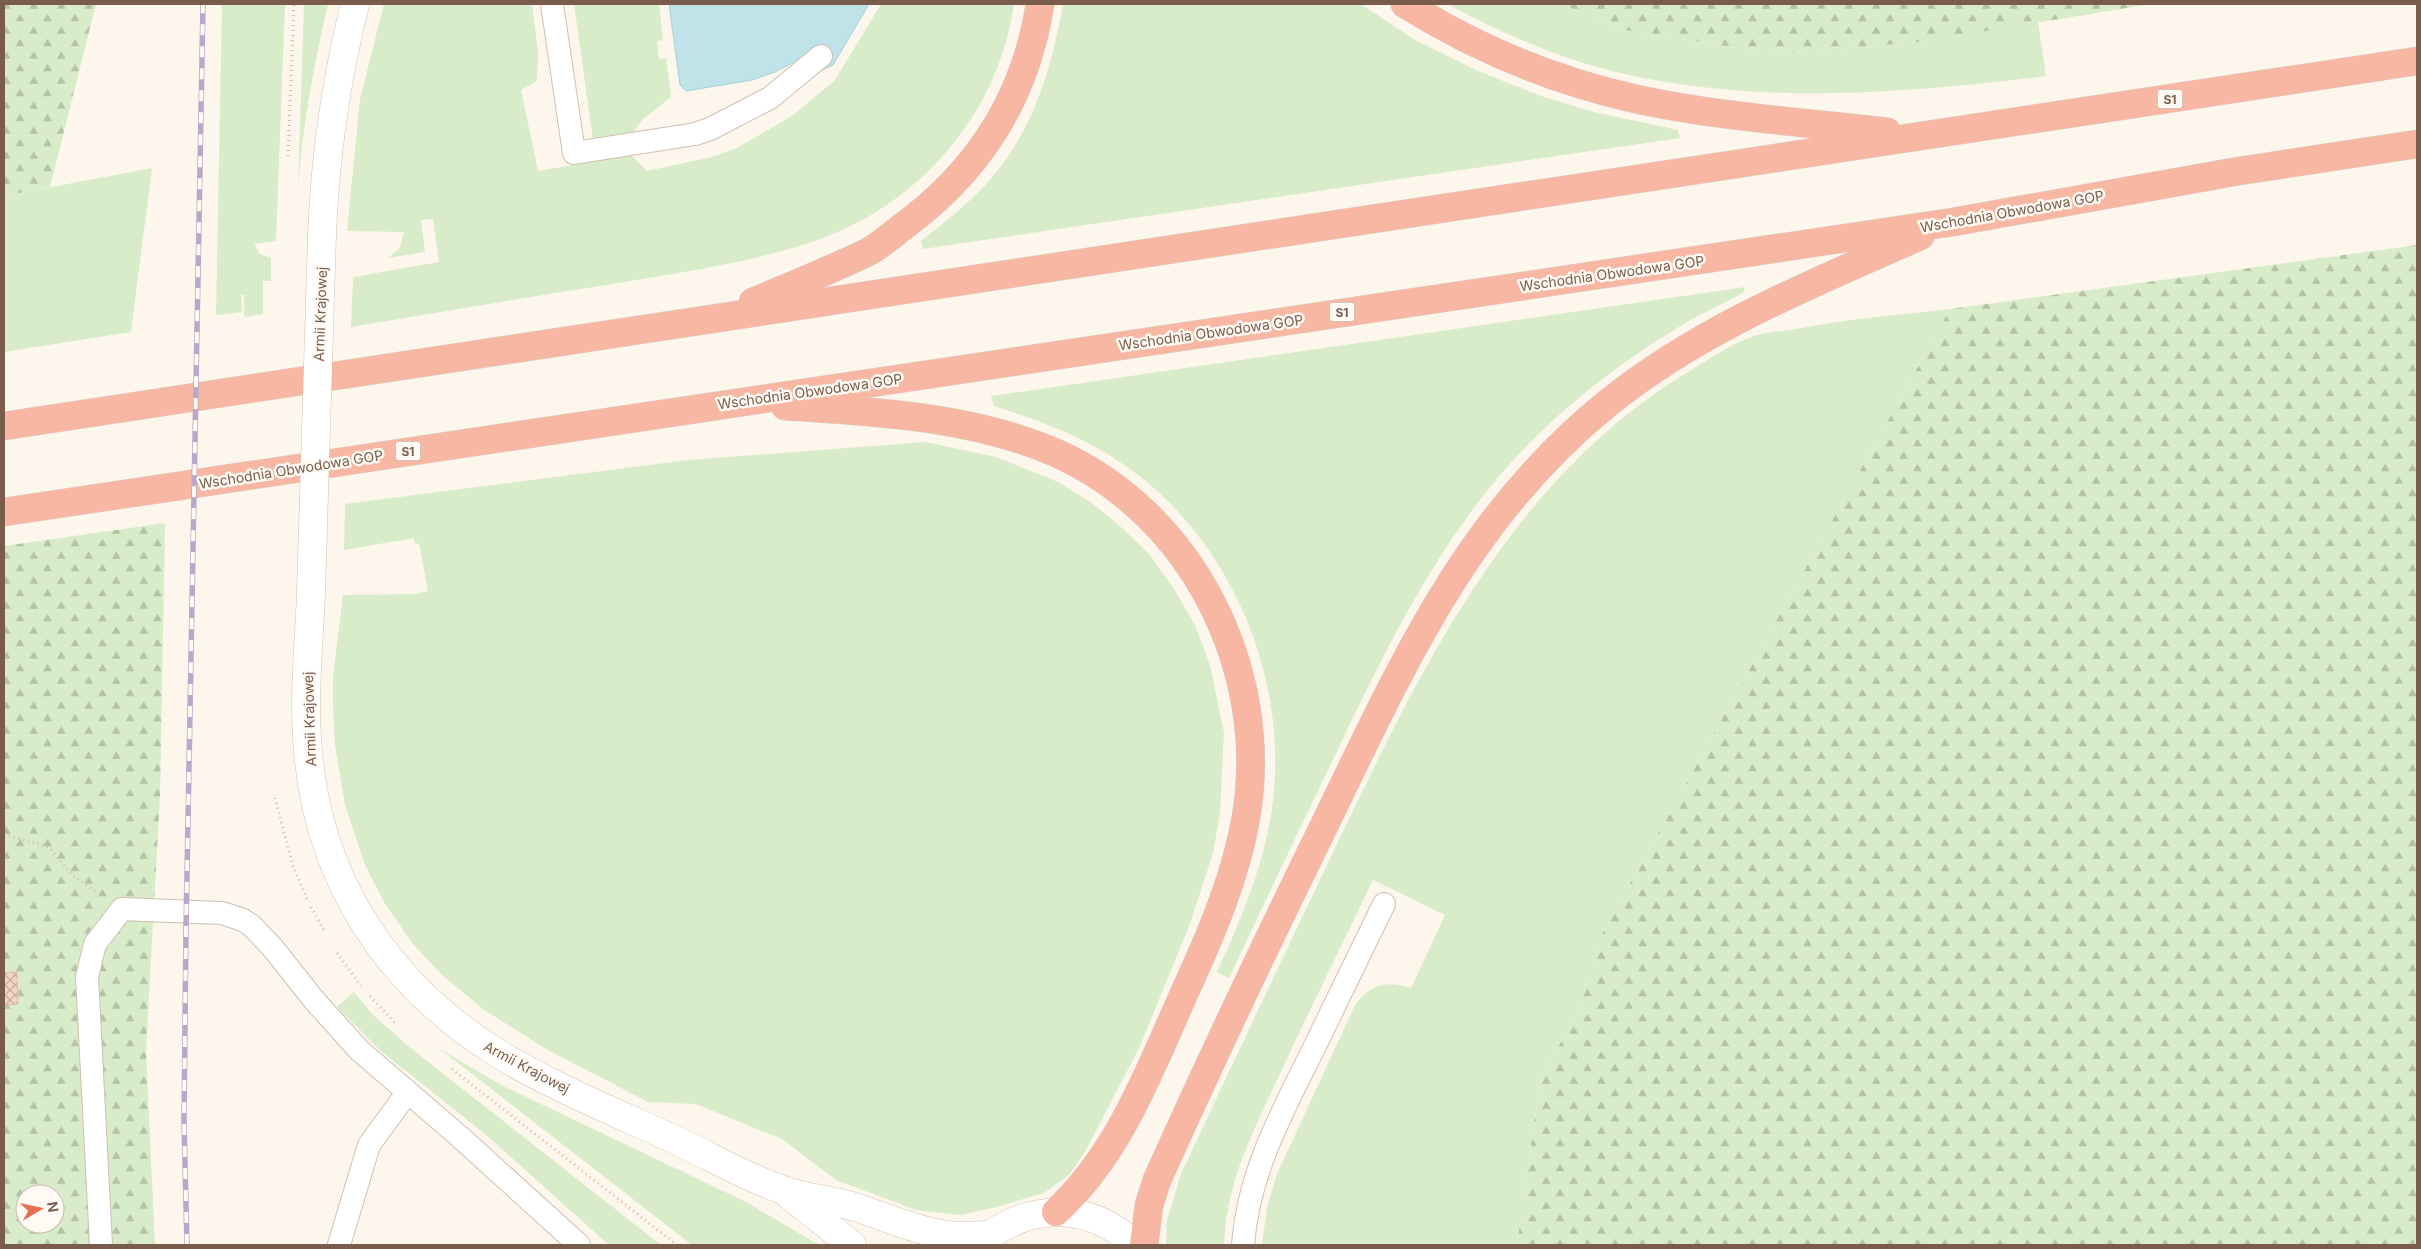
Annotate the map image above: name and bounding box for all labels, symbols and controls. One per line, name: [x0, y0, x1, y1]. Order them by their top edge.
road number: S1: [2158, 90, 2182, 108]
street label: Wschodnia Obwodowa GOP: [1919, 186, 2105, 236]
street label: Wschodnia Obwodowa GOP: [1519, 252, 1705, 294]
street label: Armii Krajowej: [310, 266, 330, 362]
road number: S1: [1330, 302, 1354, 322]
street label: Wschodnia Obwodowa GOP: [1118, 311, 1304, 353]
street label: Wschodnia Obwodowa GOP: [717, 370, 903, 412]
road number: S1: [396, 442, 420, 461]
street label: Wschodnia Obwodowa GOP: [198, 446, 384, 492]
street label: Armii Krajowej: [299, 671, 319, 767]
street label: Armii Krajowej: [481, 1037, 573, 1097]
north arrow: [15, 1184, 65, 1234]
text: N: [44, 1200, 63, 1213]

